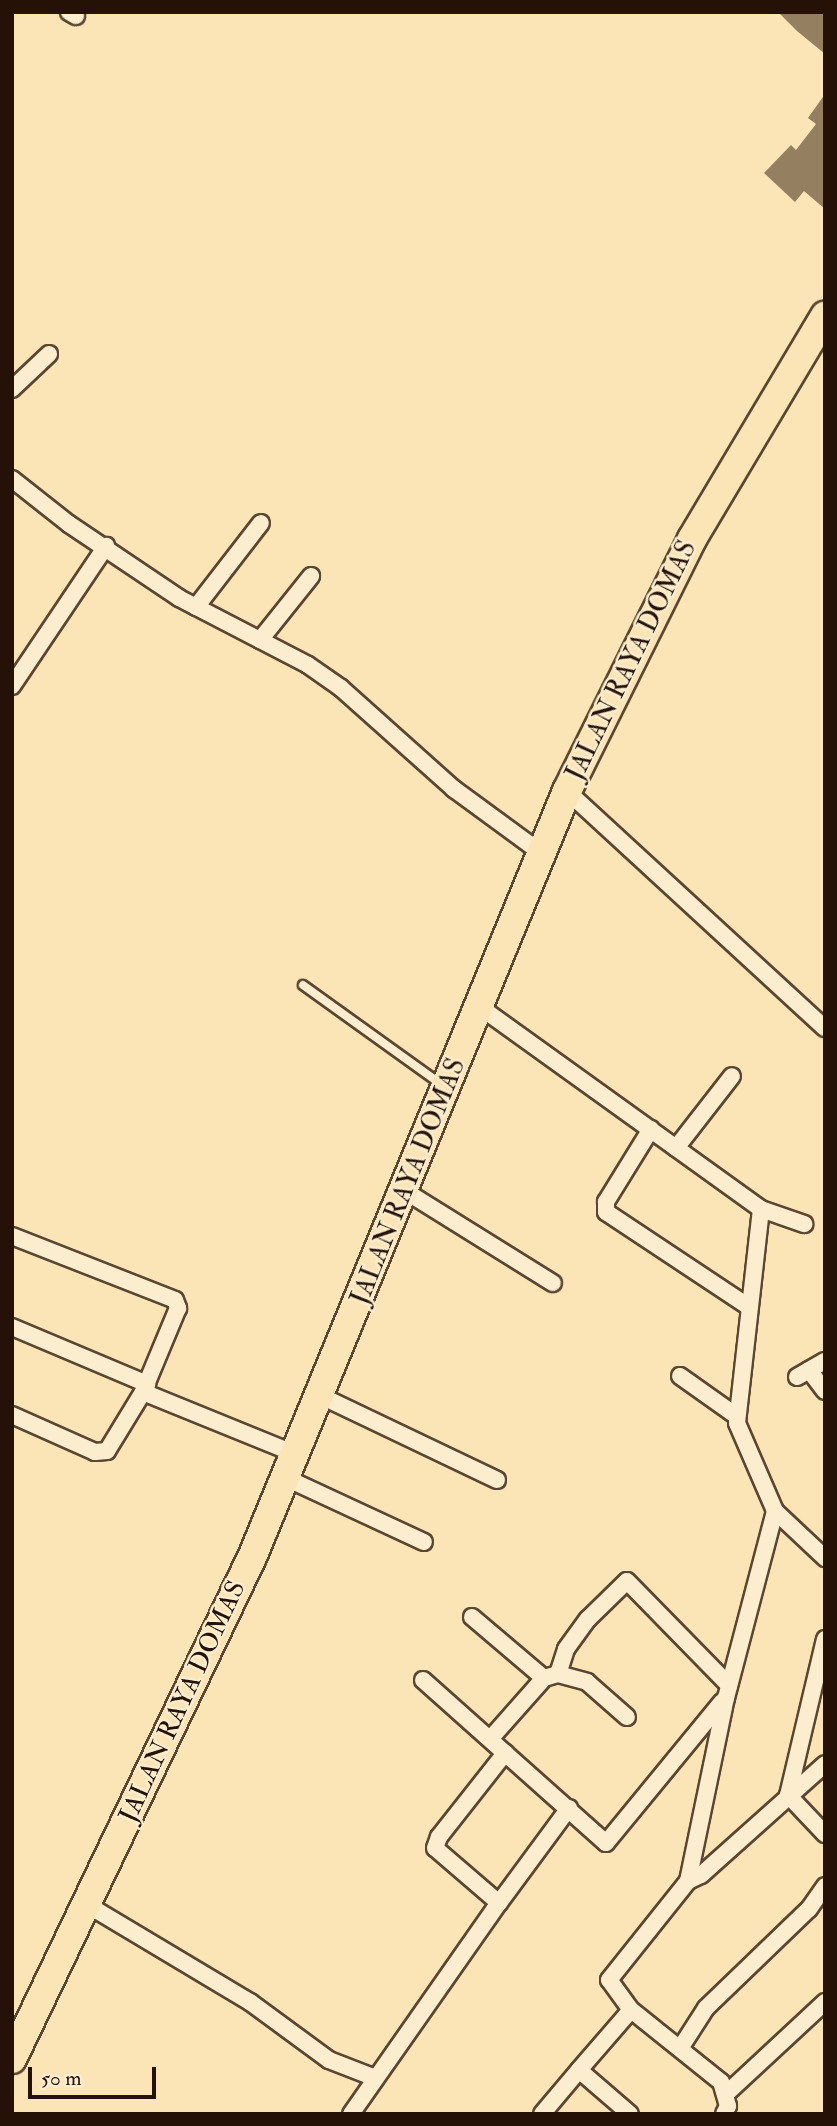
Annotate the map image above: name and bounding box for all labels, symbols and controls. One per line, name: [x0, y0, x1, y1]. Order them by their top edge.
street label: JALAN RAYA DOMAS: [560, 536, 704, 786]
street label: JALAN RAYA DOMAS: [345, 1054, 473, 1310]
street label: JALAN RAYA DOMAS: [113, 1576, 253, 1828]
scale bar: [32, 2052, 159, 2096]
text: 50 m: [41, 2065, 82, 2092]

